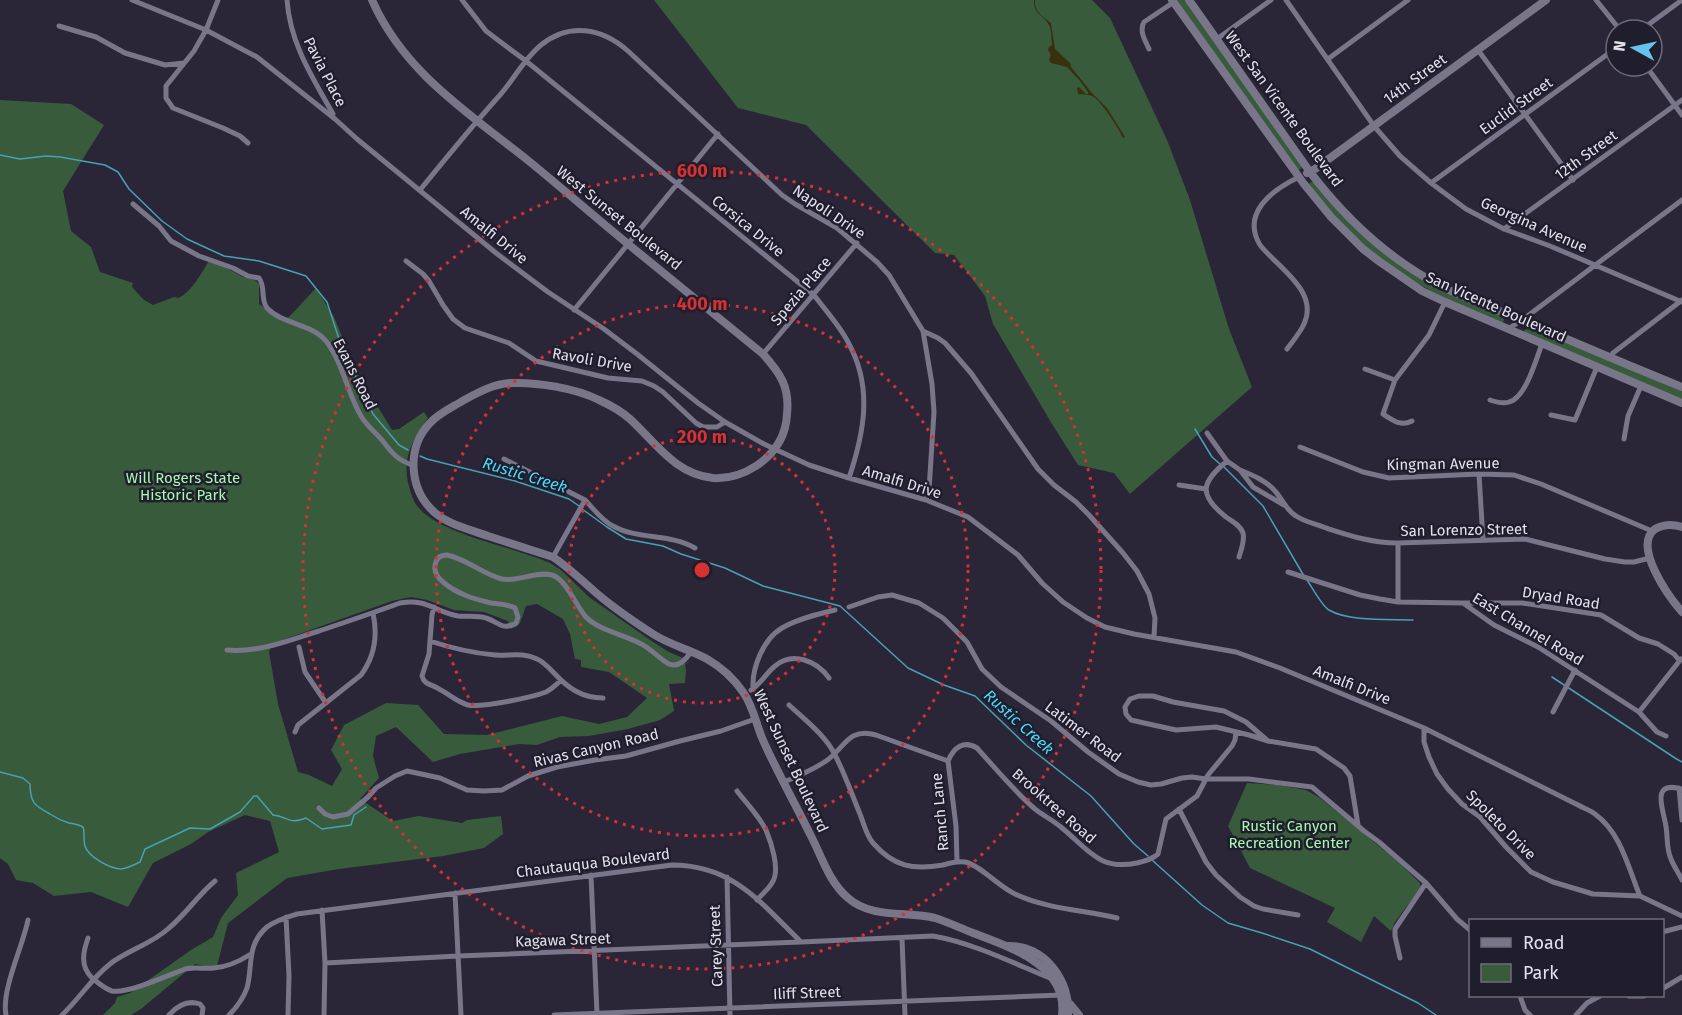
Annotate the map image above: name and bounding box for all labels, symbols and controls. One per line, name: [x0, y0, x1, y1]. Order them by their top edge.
north arrow: [1604, 18, 1664, 78]
street label: West San Vicente Boulevard: [1221, 28, 1347, 190]
street label: Pavia Place: [300, 34, 350, 110]
text: N: [1609, 39, 1630, 53]
street label: 14th Street: [1380, 50, 1450, 108]
street label: Euclid Street: [1476, 73, 1557, 139]
street label: 12th Street: [1551, 126, 1621, 184]
text: 600 m: [677, 160, 727, 182]
street label: West Sunset Boulevard: [553, 162, 685, 274]
street label: Napoli Drive: [789, 181, 869, 243]
street label: Corsica Drive: [708, 191, 788, 261]
street label: Georgina Avenue: [1478, 193, 1590, 257]
street label: Amalfi Drive: [457, 202, 531, 268]
street label: Spezia Place: [767, 253, 835, 329]
street label: San Vicente Boulevard: [1423, 268, 1569, 346]
text: 400 m: [677, 293, 727, 315]
street label: Evans Road: [329, 335, 381, 413]
street label: Ravoli Drive: [551, 344, 633, 376]
text: 200 m: [677, 426, 727, 448]
water label: Rustic Creek: [480, 453, 570, 497]
street label: Kingman Avenue: [1386, 454, 1500, 474]
street label: Amalfi Drive: [860, 461, 944, 503]
park label: Will Rogers State Historic Park: [126, 469, 240, 504]
street label: San Lorenzo Street: [1400, 520, 1528, 540]
centre of rings: [692, 560, 712, 580]
street label: Dryad Road: [1521, 583, 1601, 613]
street label: East Channel Road: [1469, 589, 1587, 669]
street label: Amalfi Drive: [1311, 661, 1393, 709]
water label: Rustic Creek: [980, 686, 1058, 759]
street label: West Sunset Boulevard: [750, 687, 832, 835]
street label: Latimer Road: [1041, 698, 1125, 766]
street label: Rivas Canyon Road: [532, 725, 660, 771]
street label: Brooktree Road: [1008, 765, 1100, 847]
street label: Ranch Lane: [928, 772, 952, 852]
street label: Spoleto Drive: [1462, 786, 1540, 864]
park label: Rustic Canyon Recreation Center: [1228, 817, 1350, 852]
street label: Chautauqua Boulevard: [515, 845, 671, 881]
street label: Carey Street: [706, 904, 726, 987]
legend: [1469, 919, 1664, 997]
street label: Kagawa Street: [515, 929, 612, 951]
text: Road: [1523, 932, 1565, 954]
text: Park: [1523, 962, 1559, 984]
street label: Iliff Street: [773, 983, 842, 1003]

